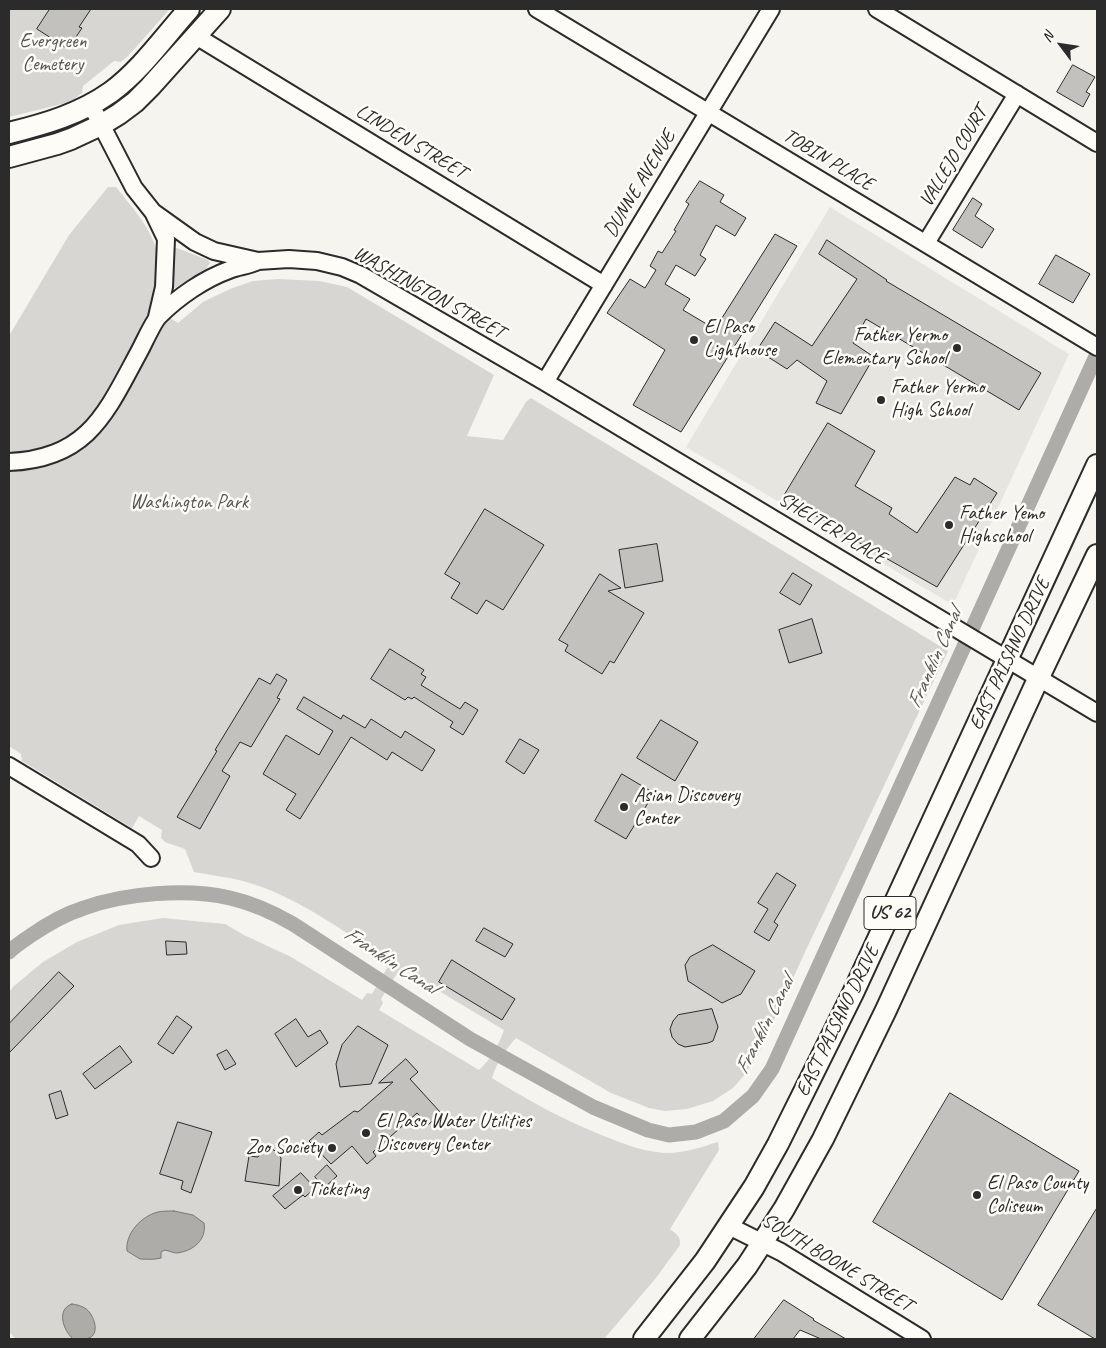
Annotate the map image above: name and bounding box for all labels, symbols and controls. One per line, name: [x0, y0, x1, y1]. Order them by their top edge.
north arrow: [1036, 20, 1086, 70]
text: N: [1038, 29, 1057, 45]
park label: Evergreen Cemetery: [20, 30, 86, 77]
street label: LINDEN STREET: [351, 100, 471, 184]
street label: VALLEJO COURT: [915, 102, 993, 212]
street label: TOBIN PLACE: [778, 124, 878, 196]
street label: DUNNE AVENUE: [599, 126, 681, 242]
street label: WASHINGTON STREET: [349, 241, 509, 345]
place label: El Paso Lighthouse: [704, 316, 776, 363]
place label: Father Yermo Elementary School: [822, 324, 947, 371]
marker: El Paso Lighthouse: [688, 334, 700, 346]
marker: Father Yermo Elementary School: [951, 342, 963, 354]
place label: Father Yermo High School: [891, 376, 984, 423]
marker: Father Yermo High School: [875, 394, 887, 406]
street label: SHELTER PLACE: [774, 488, 890, 570]
park label: Washington Park: [130, 491, 248, 515]
place label: Father Yemo Highschool: [959, 502, 1044, 549]
marker: Father Yemo Highschool: [943, 519, 955, 531]
street label: EAST PAISANO DRIVE: [964, 574, 1056, 734]
water label: Franklin Canal: [902, 606, 968, 712]
place label: Asian Discovery Center: [634, 784, 740, 831]
marker: Asian Discovery Center: [618, 801, 630, 813]
road number: US 62: [864, 896, 916, 930]
water label: Franklin Canal: [339, 922, 441, 1000]
street label: EAST PAISANO DRIVE: [791, 942, 885, 1100]
water label: Franklin Canal: [730, 973, 800, 1079]
place label: El Paso Water Utilities Discovery Center: [376, 1110, 531, 1157]
marker: El Paso Water Utilities Discovery Center: [360, 1127, 372, 1139]
place label: Zoo Society: [246, 1136, 322, 1160]
marker: Zoo Society: [326, 1142, 338, 1154]
place label: El Paso County Coliseum: [987, 1172, 1088, 1219]
place label: Ticketing: [308, 1178, 368, 1202]
marker: Ticketing: [292, 1184, 304, 1196]
marker: El Paso County Coliseum: [971, 1189, 983, 1201]
street label: SOUTH BOONE STREET: [757, 1209, 917, 1317]

